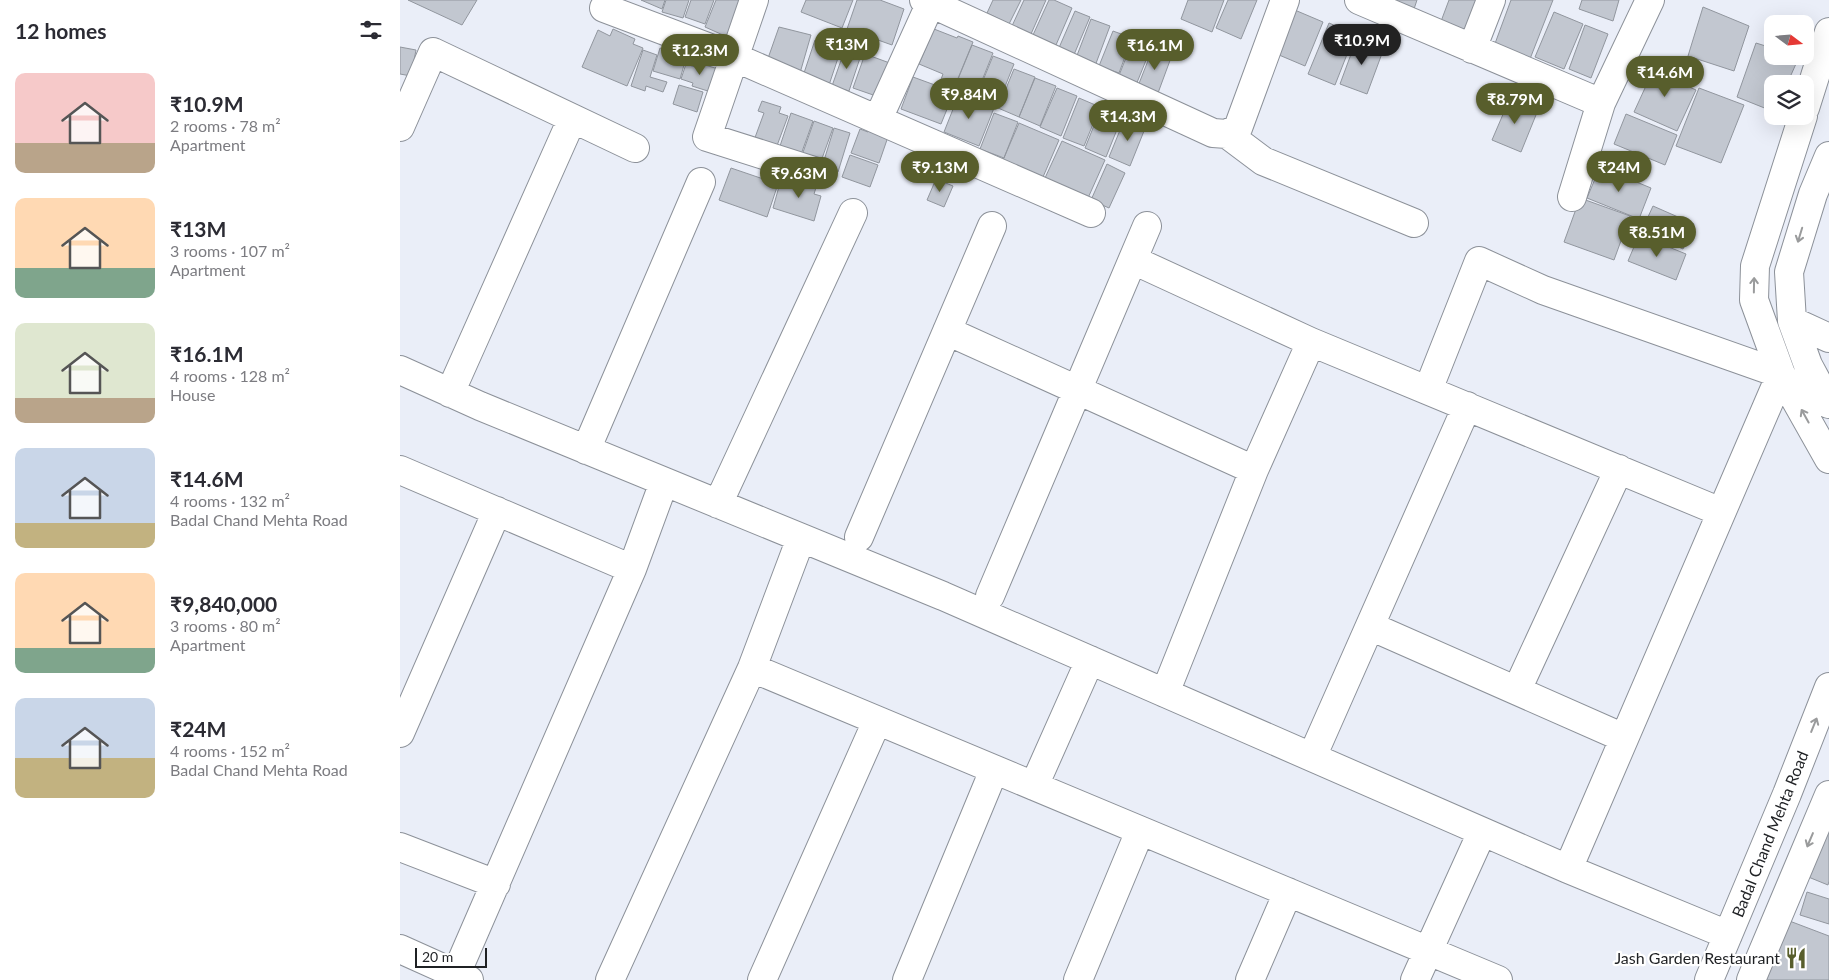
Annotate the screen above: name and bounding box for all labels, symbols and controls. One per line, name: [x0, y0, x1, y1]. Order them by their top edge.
north arrow: [1764, 15, 1814, 65]
map controls: [1764, 15, 1814, 125]
icon: filters: [357, 16, 385, 44]
text: 12 homes: [15, 18, 106, 43]
pin: ₹10.9M: [1321, 23, 1403, 66]
pin: ₹13M: [817, 28, 877, 70]
pin: ₹16.1M: [1114, 28, 1196, 71]
text: ₹10.9M: [1334, 30, 1390, 49]
pin: ₹12.3M: [659, 34, 741, 76]
text: ₹13M: [826, 34, 868, 53]
text: ₹16.1M: [1127, 35, 1183, 54]
text: ₹12.3M: [672, 40, 728, 59]
pin: ₹14.6M: [1624, 56, 1706, 98]
text: ₹14.6M: [1637, 62, 1693, 81]
button: layers: [1764, 75, 1814, 125]
pin: ₹9.84M: [928, 78, 1010, 120]
pin: ₹8.79M: [1474, 82, 1556, 125]
text: ₹9.84M: [941, 84, 997, 103]
text: ₹8.79M: [1487, 89, 1543, 108]
text: ₹10.9M: [170, 91, 244, 116]
icon: home: [55, 93, 115, 153]
pin: ₹14.3M: [1087, 100, 1169, 142]
text: ₹14.3M: [1100, 106, 1156, 125]
text: 2 rooms · 78 m²: [170, 116, 281, 135]
text: Apartment: [170, 135, 245, 154]
pin: ₹9.13M: [899, 150, 981, 193]
pin: ₹24M: [1589, 150, 1649, 193]
pin: ₹9.63M: [758, 156, 840, 199]
text: ₹9.13M: [912, 157, 968, 176]
text: ₹24M: [1598, 157, 1640, 176]
text: ₹9.63M: [771, 163, 827, 182]
text: ₹13M: [170, 216, 226, 241]
pin: ₹8.51M: [1616, 216, 1698, 258]
icon: home: [55, 218, 115, 278]
text: ₹8.51M: [1629, 222, 1685, 241]
one-way arrow: [1795, 226, 1805, 242]
text: 3 rooms · 107 m²: [170, 241, 290, 260]
text: Apartment: [170, 260, 245, 279]
one-way arrow: [1749, 278, 1759, 294]
text: ₹16.1M: [170, 341, 244, 366]
icon: home: [55, 343, 115, 403]
text: 4 rooms · 128 m²: [170, 366, 290, 385]
text: House: [170, 385, 215, 404]
one-way arrow: [1800, 409, 1809, 424]
text: ₹14.6M: [170, 466, 244, 491]
icon: home: [55, 468, 115, 528]
text: 4 rooms · 132 m²: [170, 491, 290, 510]
text: Badal Chand Mehta Road: [170, 510, 348, 529]
text: ₹9,840,000: [170, 591, 277, 616]
icon: home: [55, 593, 115, 653]
text: 3 rooms · 80 m²: [170, 616, 281, 635]
text: Apartment: [170, 635, 245, 654]
text: ₹24M: [170, 716, 226, 741]
icon: home: [55, 718, 115, 778]
one-way arrow: [1810, 718, 1819, 733]
text: 4 rooms · 152 m²: [170, 741, 290, 760]
street label: Badal Chand Mehta Road: [1727, 748, 1812, 920]
text: Badal Chand Mehta Road: [170, 760, 348, 779]
one-way arrow: [1805, 832, 1815, 847]
scale bar: [415, 945, 488, 968]
restaurant icon: Jash Garden Restaurant: [1783, 945, 1809, 971]
text: 20 m: [422, 948, 453, 965]
place label: Jash Garden Restaurant: [1614, 948, 1780, 967]

